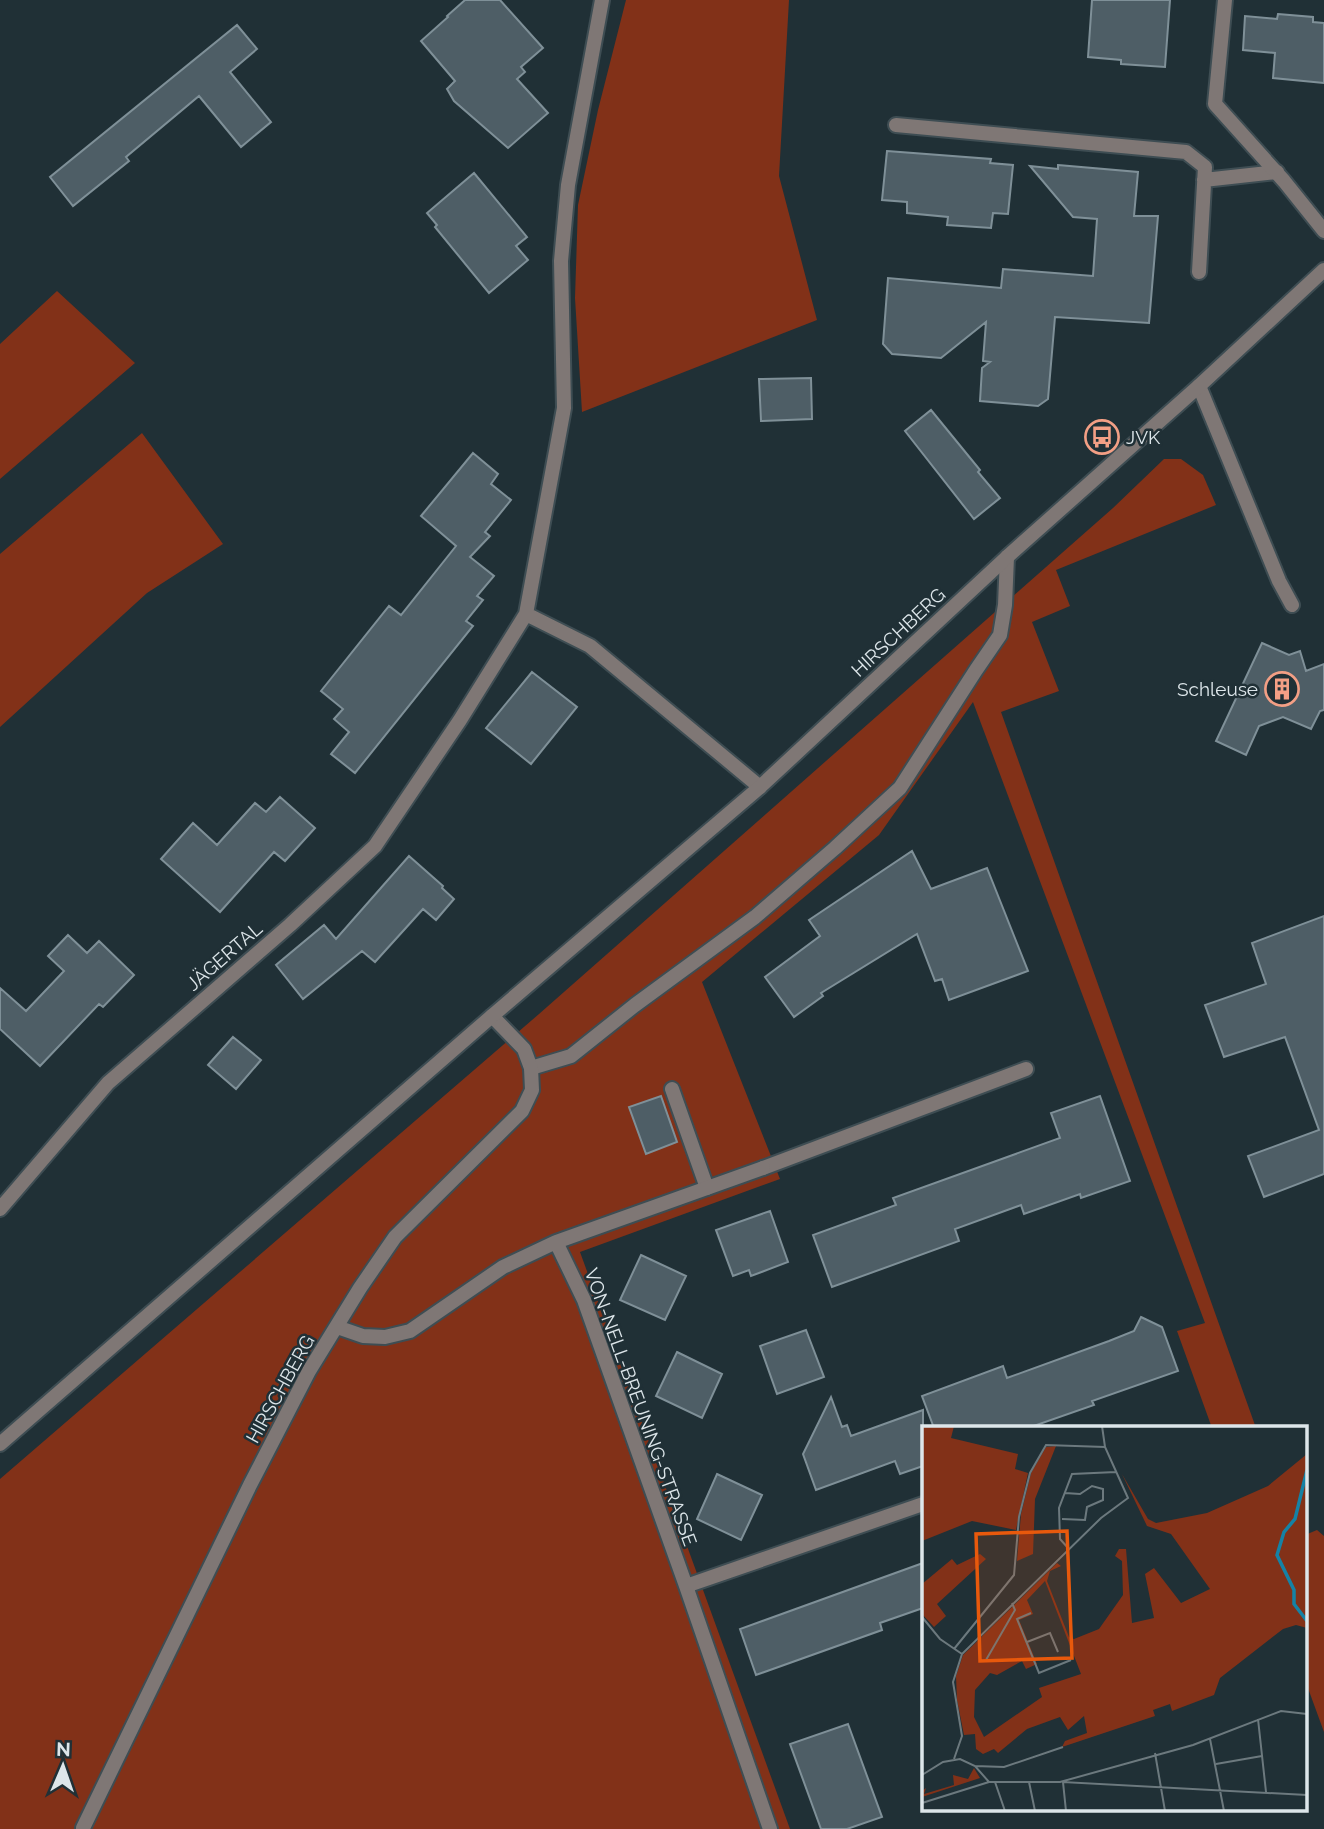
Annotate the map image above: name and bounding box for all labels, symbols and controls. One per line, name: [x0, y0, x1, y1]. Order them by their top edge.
bus stop icon: JVK: [1083, 418, 1121, 456]
place label: JVK: [1126, 426, 1161, 448]
street label: HIRSCHBERG: [847, 583, 949, 681]
building icon: Schleuse: [1263, 670, 1301, 708]
place label: Schleuse: [1177, 678, 1258, 700]
street label: JÄGERTAL: [182, 917, 266, 995]
street label: VON-NELL-BREUNING-STRASSE: [580, 1265, 702, 1549]
street label: HIRSCHBERG: [241, 1331, 319, 1447]
inset map: [922, 1426, 1306, 1812]
north arrow: [28, 1731, 98, 1801]
text: N: [56, 1738, 71, 1760]

